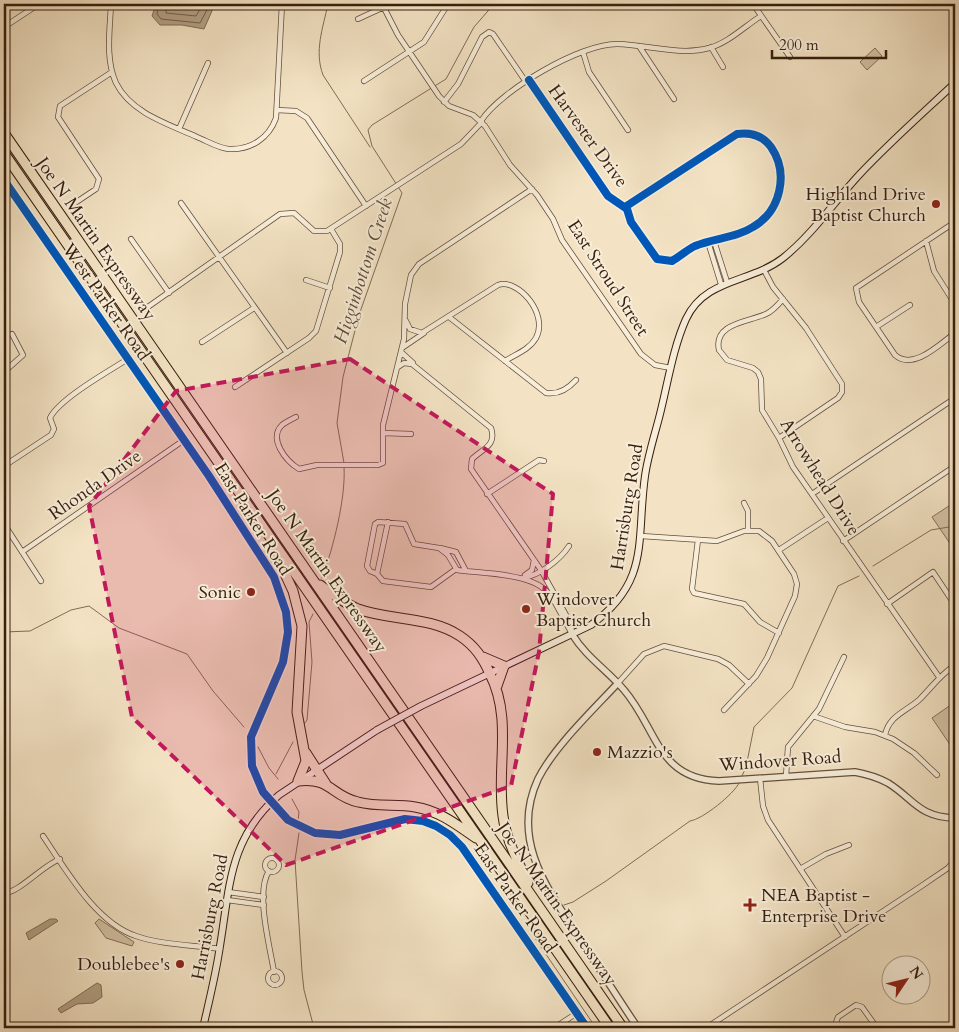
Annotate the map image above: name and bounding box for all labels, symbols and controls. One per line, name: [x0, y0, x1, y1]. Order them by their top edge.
scale bar: [772, 28, 885, 60]
text: 200 m: [779, 35, 819, 55]
street label: Harvester Drive: [542, 80, 634, 192]
street label: Joe N Martin Expressway: [28, 150, 162, 326]
place label: Highland Drive Baptist Church: [805, 182, 926, 228]
water label: Higginbottom Creek: [327, 194, 399, 347]
marker: Highland Drive Baptist Church: [930, 198, 942, 210]
street label: East Stroud Street: [561, 215, 655, 341]
street label: West Parker Road: [56, 237, 156, 366]
street label: Arrowhead Drive: [774, 414, 866, 540]
street label: Harrisburg Road: [605, 442, 649, 572]
street label: Rhonda Drive: [44, 444, 146, 526]
street label: East Parker Road: [208, 458, 298, 581]
street label: Joe N Martin Expressway: [259, 482, 393, 658]
place label: Sonic: [199, 580, 241, 605]
marker: Sonic: [245, 586, 257, 598]
place label: Windover Baptist Church: [535, 587, 651, 633]
marker: Windover Baptist Church: [520, 603, 532, 615]
place label: Mazzio's: [607, 740, 673, 765]
street label: Windover Road: [717, 744, 842, 778]
marker: Mazzio's: [591, 746, 603, 758]
street label: Joe N Martin Expressway: [489, 815, 623, 991]
street label: East Parker Road: [468, 838, 563, 958]
street label: Harrisburg Road: [186, 852, 235, 982]
place label: NEA Baptist - Enterprise Drive: [761, 883, 887, 929]
marker: NEA Baptist - Enterprise Drive: [743, 898, 757, 912]
place label: Doublebee's: [77, 952, 170, 977]
north arrow: [882, 954, 932, 1004]
marker: Doublebee's: [174, 958, 186, 970]
text: N: [905, 962, 928, 983]

